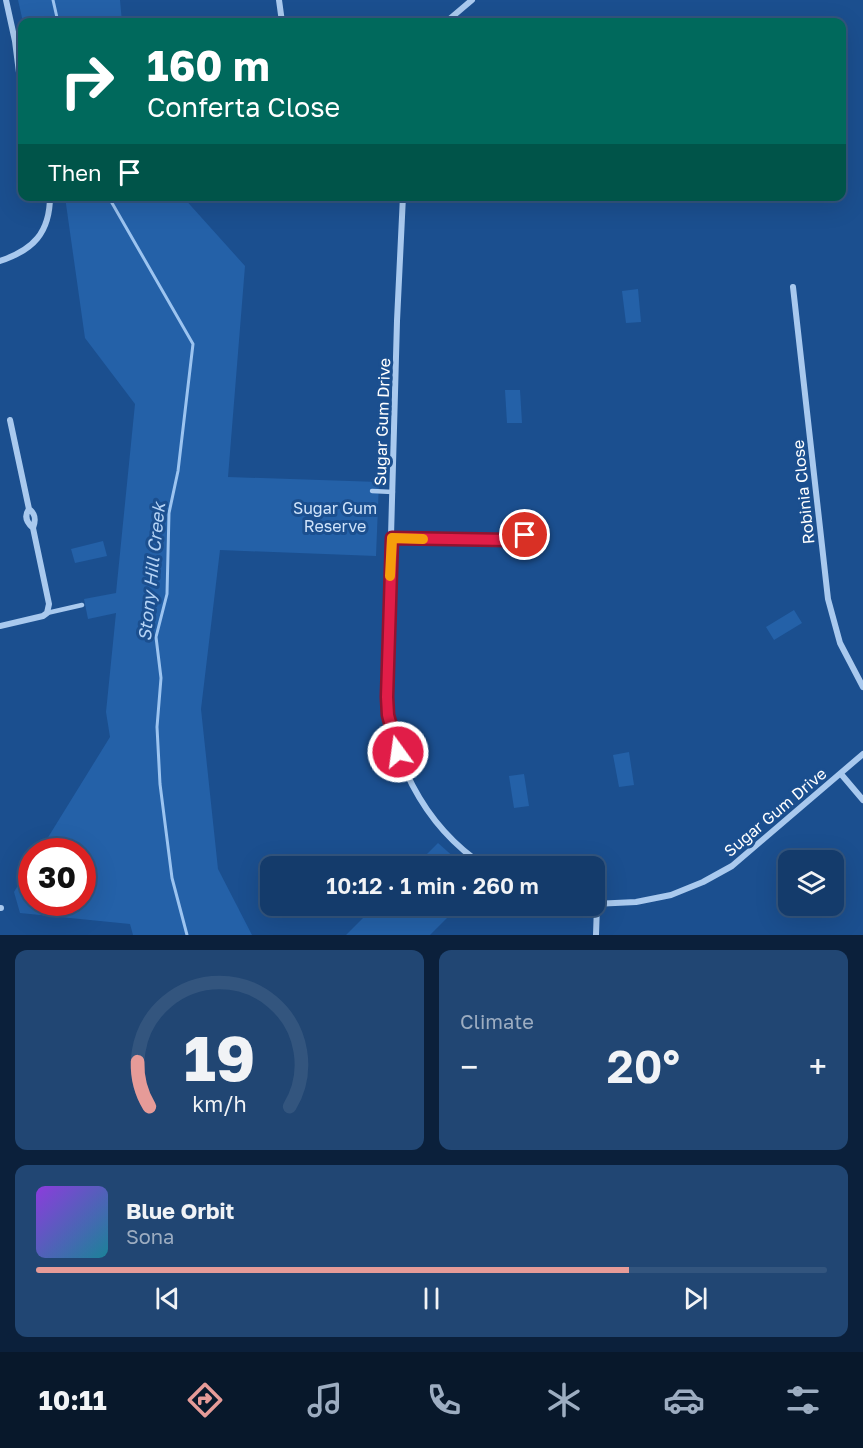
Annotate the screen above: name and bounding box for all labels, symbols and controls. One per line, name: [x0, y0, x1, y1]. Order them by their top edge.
text: 160 m: [147, 40, 270, 90]
icon: right: [48, 42, 126, 120]
text: Conferta Close: [147, 91, 340, 123]
icon: arrive: [113, 156, 146, 189]
text: Then: [48, 159, 101, 186]
street label: Sugar Gum Drive: [370, 358, 394, 486]
street label: Robinia Close: [788, 439, 818, 545]
park label: Sugar Gum Reserve: [293, 498, 377, 536]
water label: Stony Hill Creek: [133, 500, 169, 642]
pin: [499, 509, 550, 560]
icon: arrive: [508, 518, 541, 551]
position arrow: [366, 720, 430, 784]
street label: Sugar Gum Drive: [720, 763, 830, 861]
speed limit sign: 30: [18, 838, 96, 916]
map controls: [778, 850, 844, 916]
button: layers: [778, 850, 844, 916]
text: 10:12 · 1 min · 260 m: [326, 872, 539, 899]
text: Climate: [460, 1009, 534, 1033]
text: 19: [184, 1020, 255, 1095]
text: 20°: [607, 1039, 680, 1093]
text: −: [460, 1047, 478, 1086]
text: +: [809, 1047, 827, 1086]
text: km/h: [192, 1091, 247, 1117]
text: Blue Orbit: [126, 1197, 234, 1224]
text: Sona: [126, 1224, 174, 1248]
icon: previous: [151, 1282, 184, 1315]
icon: pause: [415, 1282, 448, 1315]
icon: next: [679, 1282, 712, 1315]
icon: directions: [184, 1379, 226, 1421]
icon: music: [304, 1379, 346, 1421]
icon: phone: [423, 1379, 465, 1421]
icon: climate: [543, 1379, 585, 1421]
icon: car: [663, 1379, 705, 1421]
icon: filters: [782, 1379, 824, 1421]
text: 10:11: [39, 1384, 107, 1416]

